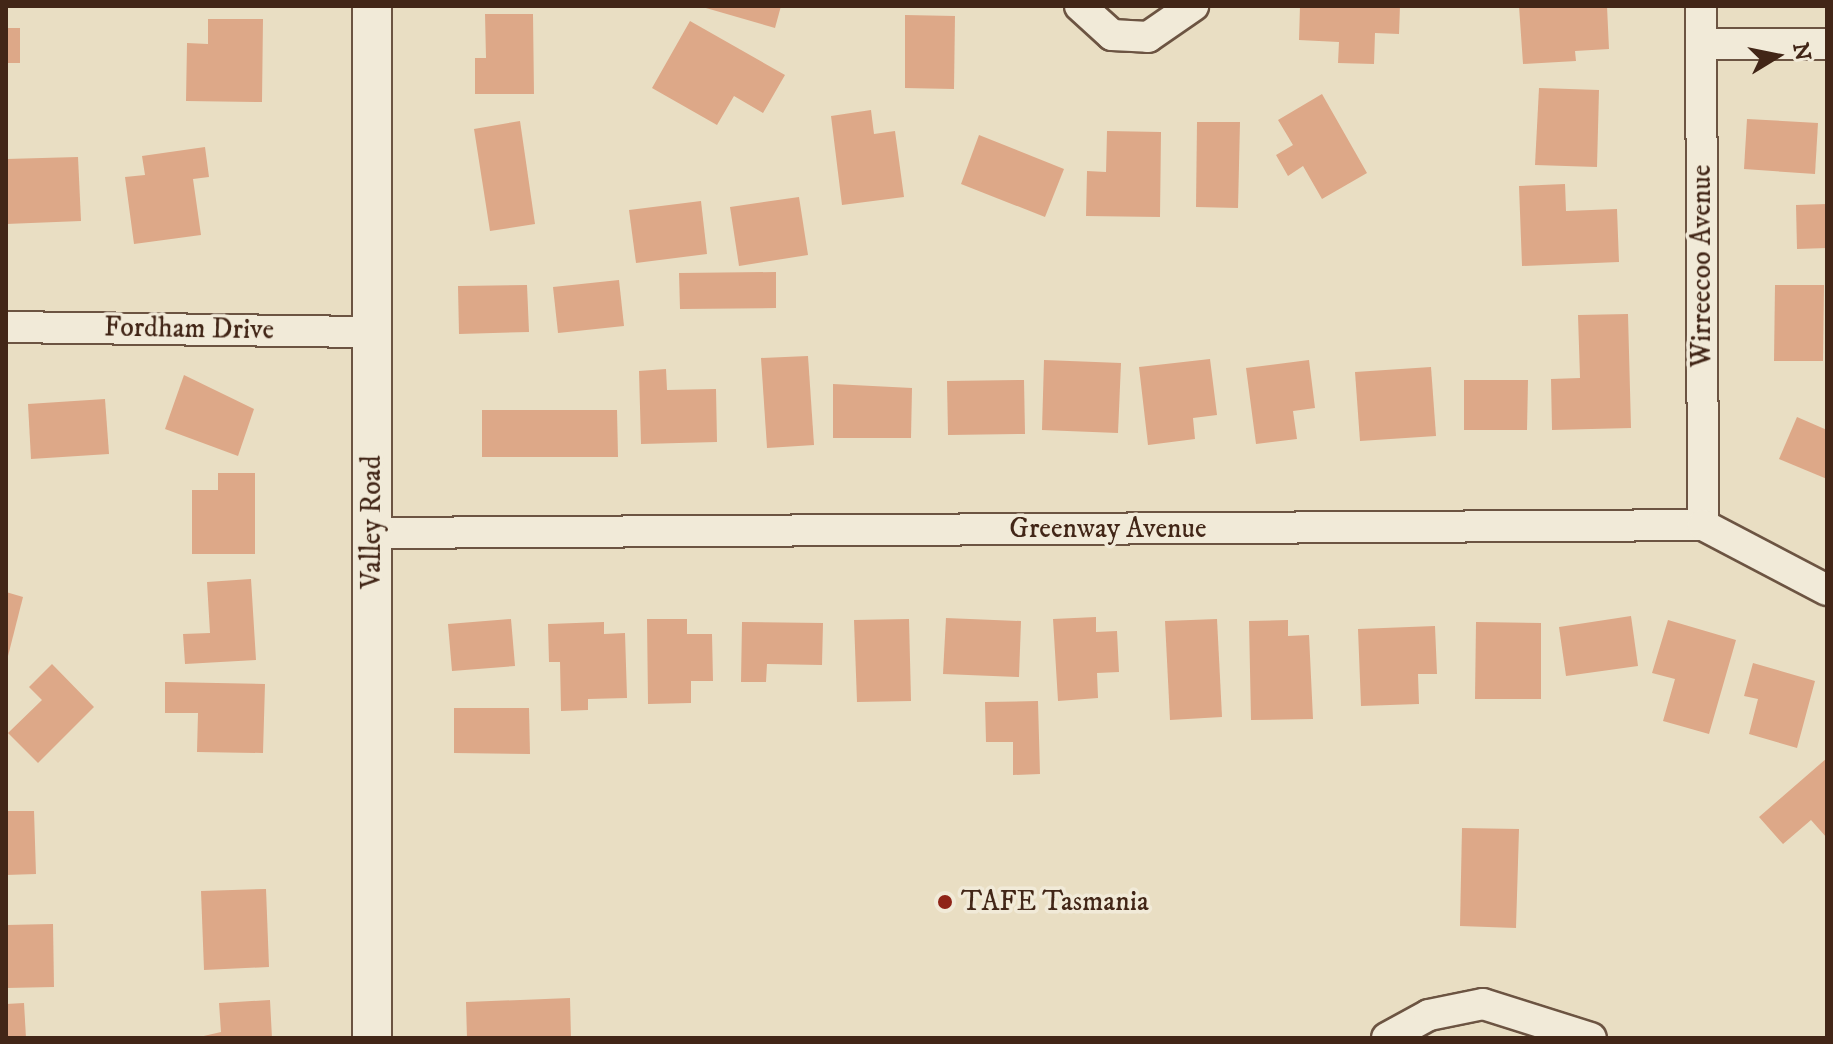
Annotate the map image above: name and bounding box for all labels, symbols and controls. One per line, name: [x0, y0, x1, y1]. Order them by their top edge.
north arrow: [1737, 16, 1817, 96]
text: N: [1786, 41, 1816, 63]
street label: Wirreecoo Avenue: [1685, 165, 1719, 367]
street label: Fordham Drive: [104, 311, 274, 347]
street label: Valley Road: [355, 455, 389, 589]
street label: Greenway Avenue: [1009, 512, 1207, 546]
place label: TAFE Tasmania: [961, 885, 1149, 919]
marker: TAFE Tasmania: [936, 893, 954, 911]

